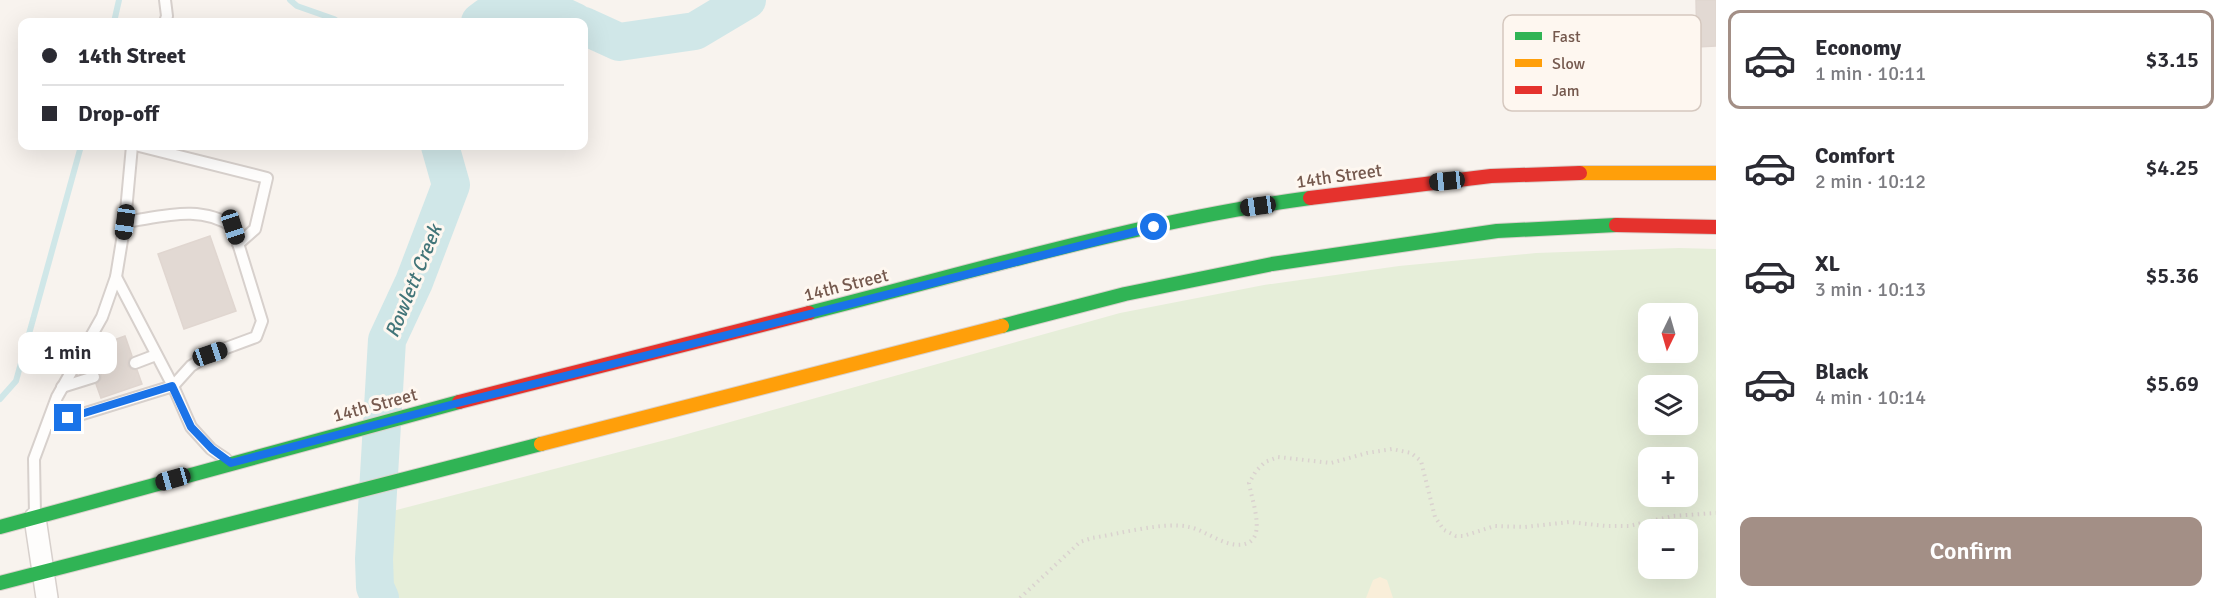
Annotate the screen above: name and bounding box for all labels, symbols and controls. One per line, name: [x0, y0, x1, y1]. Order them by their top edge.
legend: [1503, 15, 1701, 111]
text: Fast: [1552, 27, 1581, 47]
icon: car: [1743, 33, 1797, 87]
text: Economy: [1815, 34, 1901, 61]
text: 14th Street: [78, 42, 186, 69]
text: $3.15: [2145, 46, 2199, 73]
text: Slow: [1552, 54, 1586, 74]
text: 1 min · 10:11: [1815, 61, 1926, 86]
text: Jam: [1552, 81, 1580, 101]
text: Drop-off: [78, 100, 159, 127]
icon: car: [1743, 141, 1797, 195]
text: Comfort: [1815, 142, 1895, 169]
text: $4.25: [2145, 154, 2199, 181]
street label: 14th Street: [1295, 159, 1383, 193]
text: 2 min · 10:12: [1815, 169, 1926, 194]
car: [1428, 170, 1466, 192]
car: [1239, 195, 1277, 217]
car: [114, 203, 136, 241]
car: [219, 207, 247, 247]
route start: [1140, 213, 1167, 240]
water label: Rowlett Creek: [379, 219, 448, 341]
icon: car: [1743, 249, 1797, 303]
text: XL: [1815, 250, 1840, 277]
text: $5.36: [2145, 262, 2199, 289]
street label: 14th Street: [801, 264, 891, 306]
text: 3 min · 10:13: [1815, 277, 1926, 302]
north arrow: [1638, 303, 1698, 363]
map controls: [1638, 303, 1698, 579]
callout: 1 min: [19, 331, 118, 373]
text: 1 min: [44, 340, 91, 365]
car: [190, 340, 230, 368]
icon: car: [1743, 357, 1797, 411]
text: Black: [1815, 358, 1869, 385]
text: $5.69: [2145, 370, 2199, 397]
button: layers: [1638, 375, 1698, 435]
street label: 14th Street: [330, 383, 420, 427]
text: 4 min · 10:14: [1815, 385, 1926, 410]
route end: [54, 404, 81, 431]
button: +: [1638, 447, 1698, 507]
car: [153, 465, 193, 493]
button: Confirm: [1740, 517, 2202, 586]
button: −: [1638, 519, 1698, 579]

